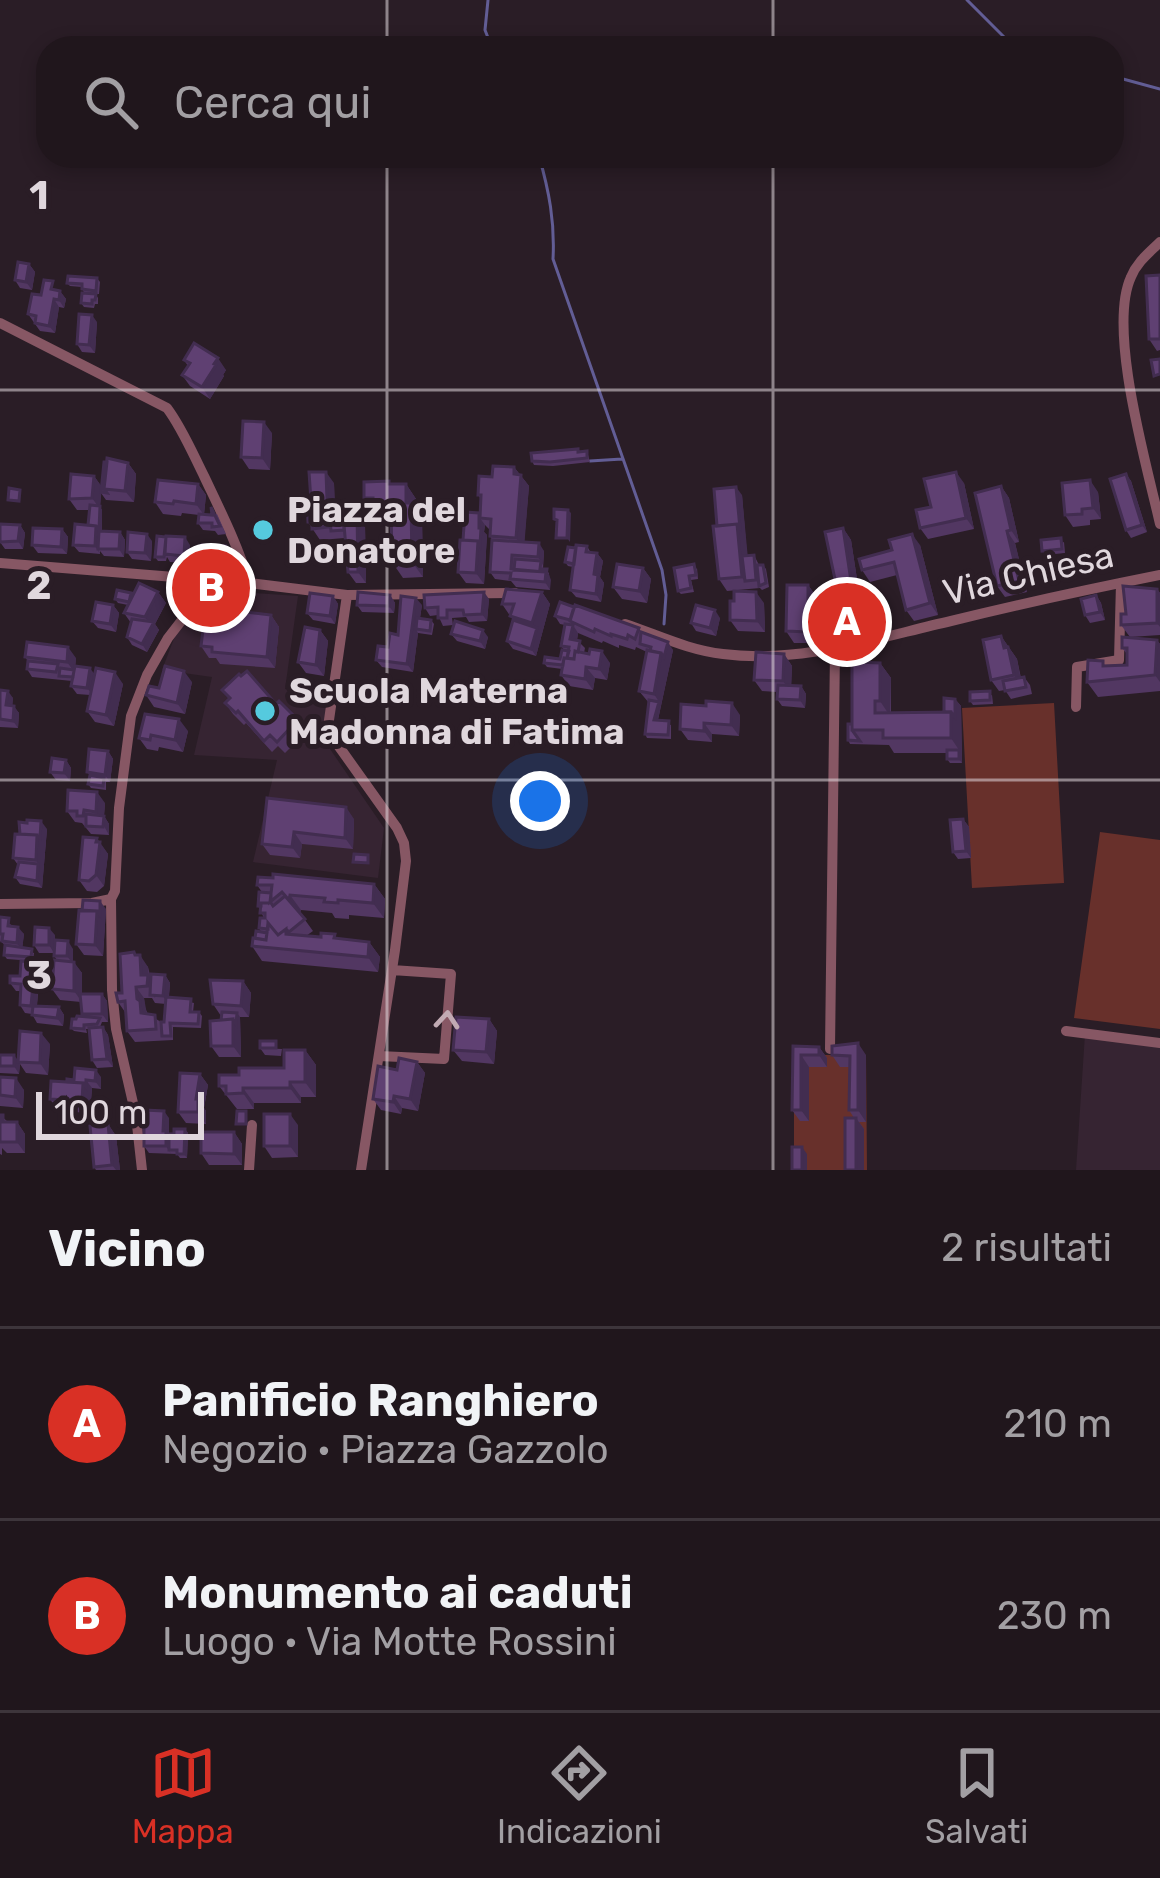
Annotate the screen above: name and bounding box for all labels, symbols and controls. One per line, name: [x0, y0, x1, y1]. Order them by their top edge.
search box: [36, 36, 1124, 168]
icon: search: [78, 69, 144, 135]
text: Cerca qui: [174, 76, 371, 129]
text: 1: [29, 173, 49, 219]
place label: Piazza del Donatore: [287, 488, 466, 572]
marker: Piazza del Donatore: [250, 517, 276, 543]
street label: Via Chiesa: [939, 533, 1118, 614]
pin: B: [172, 543, 250, 633]
text: 2: [26, 563, 52, 609]
pin: A: [808, 577, 886, 667]
place label: Scuola Materna Madonna di Fatima: [289, 669, 625, 753]
marker: Scuola Materna Madonna di Fatima: [252, 698, 278, 724]
your location: [510, 771, 570, 831]
text: 3: [26, 953, 52, 999]
one-way arrow: [434, 1010, 460, 1029]
scale bar: [36, 1086, 204, 1139]
text: 100 m: [54, 1093, 147, 1132]
text: Vicino: [48, 1218, 206, 1279]
text: 2 risultati: [941, 1225, 1112, 1271]
text: Panificio Ranghiero: [162, 1374, 599, 1427]
text: A: [73, 1401, 101, 1447]
text: 210 m: [1003, 1401, 1112, 1447]
text: Negozio · Piazza Gazzolo: [162, 1427, 609, 1473]
text: Monumento ai caduti: [162, 1566, 633, 1619]
text: B: [73, 1593, 101, 1639]
text: 230 m: [997, 1593, 1112, 1639]
text: Luogo · Via Motte Rossini: [162, 1619, 617, 1665]
tab: Mappa: [132, 1740, 234, 1851]
tab: Indicazioni: [497, 1740, 662, 1851]
tab: Salvati: [925, 1740, 1028, 1851]

